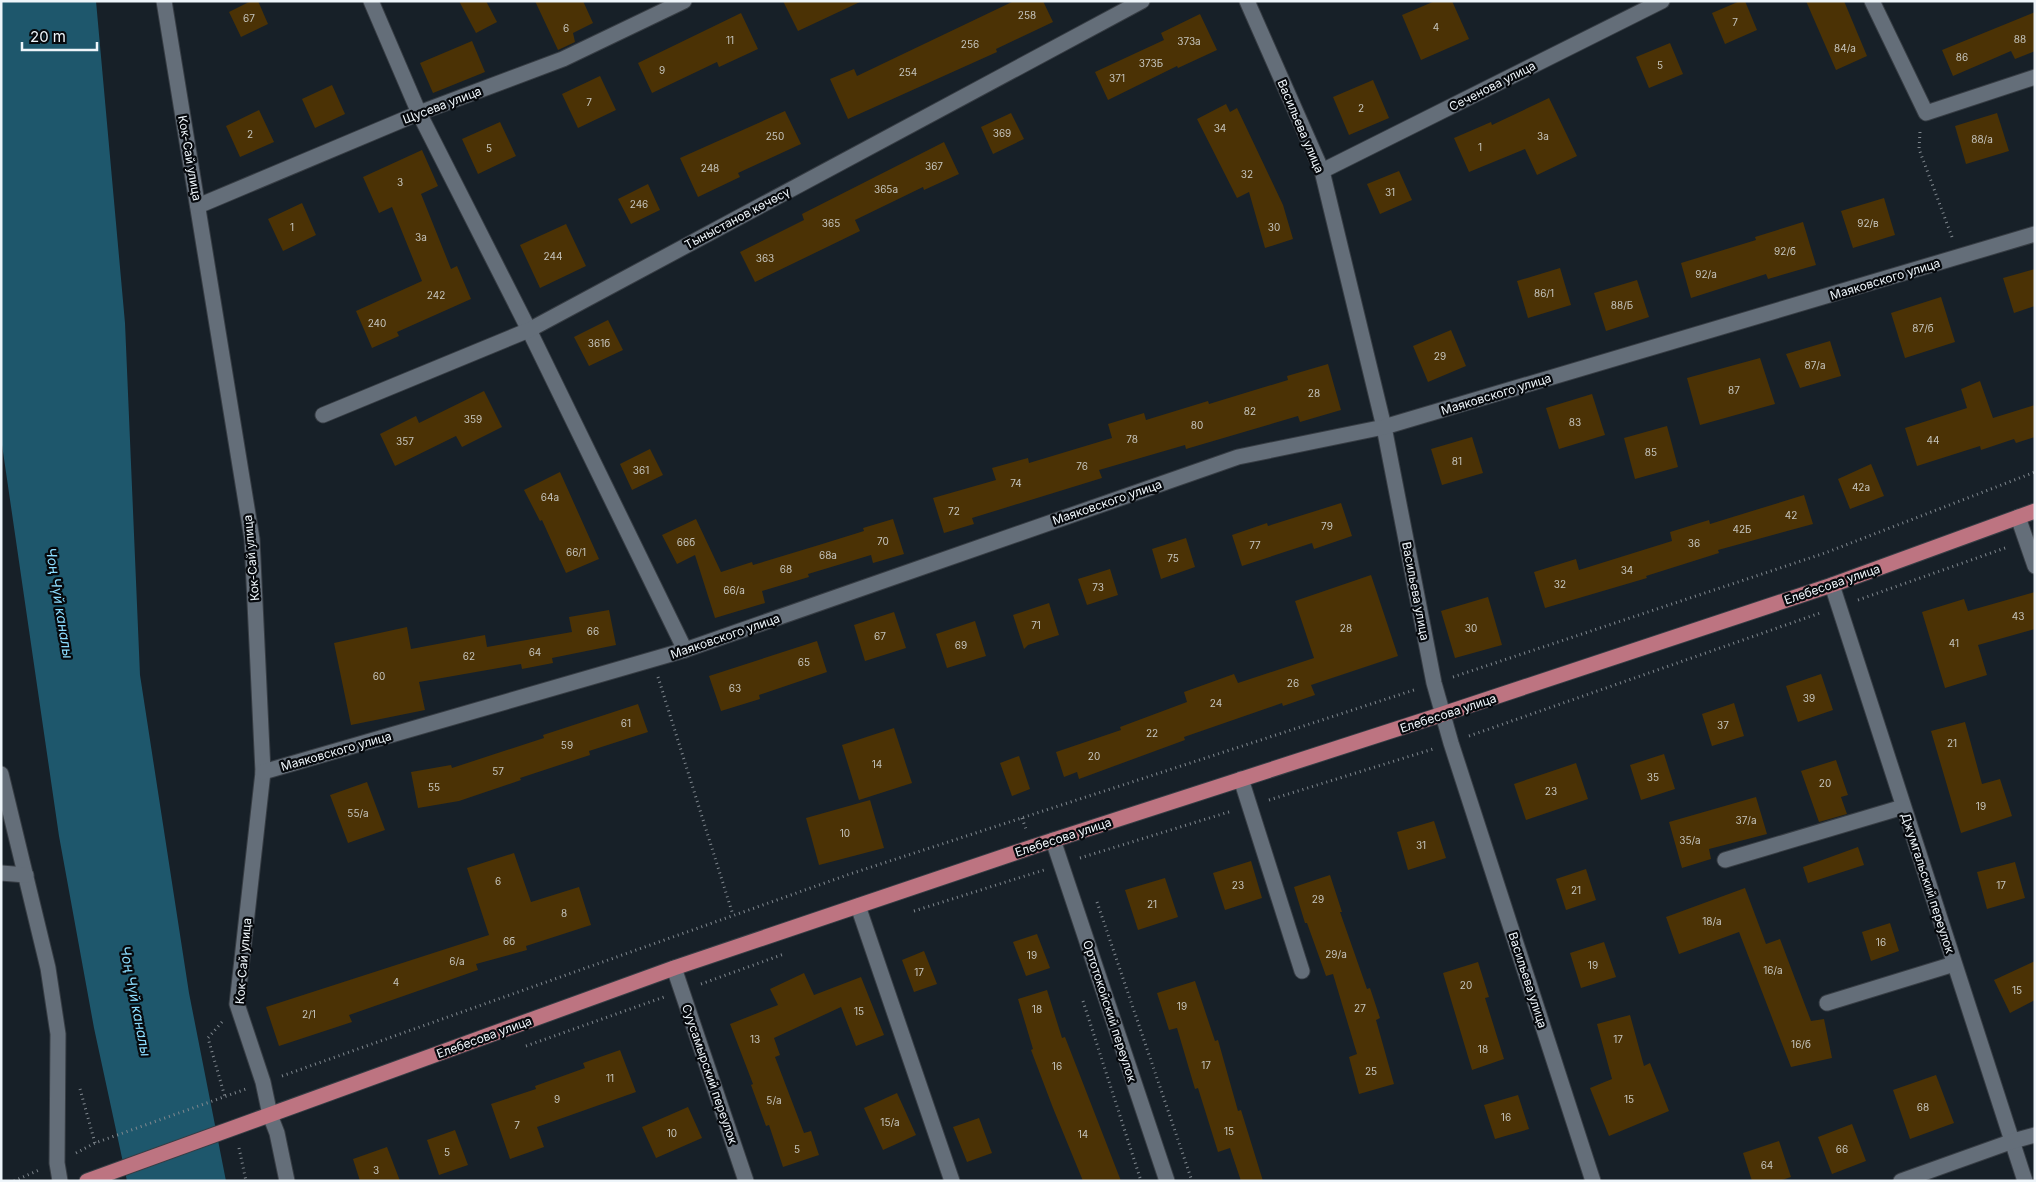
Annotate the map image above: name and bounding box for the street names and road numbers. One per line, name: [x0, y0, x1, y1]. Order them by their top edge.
street label: Сеченова улица: [1446, 58, 1538, 114]
street label: Васильева улица: [1275, 77, 1327, 175]
street label: Щусева улица: [401, 83, 483, 127]
street label: Кок-Сай улица: [175, 114, 205, 202]
street label: Тыныстанов көчөсү: [682, 184, 792, 252]
street label: Маяковского улица: [1828, 255, 1942, 303]
street label: Маяковского улица: [1439, 370, 1553, 418]
street label: Маяковского улица: [1050, 476, 1164, 528]
street label: Кок-Сай улица: [240, 514, 262, 602]
street label: Васильева улица: [1399, 540, 1433, 642]
street label: Елебесова улица: [1782, 561, 1882, 607]
street label: Маяковского улица: [668, 610, 782, 662]
street label: Елебесова улица: [1398, 690, 1498, 736]
street label: Маяковского улица: [279, 728, 393, 774]
street label: Джумгальский переулок: [1898, 811, 1958, 956]
street label: Елебесова улица: [1013, 814, 1113, 860]
street label: Кок-Сай улица: [232, 917, 254, 1005]
street label: Васильева улица: [1505, 930, 1551, 1030]
street label: Ортотокойский переулок: [1080, 938, 1140, 1084]
street label: Суусамырский переулок: [679, 1002, 741, 1146]
street label: Елебесова улица: [434, 1013, 534, 1061]

